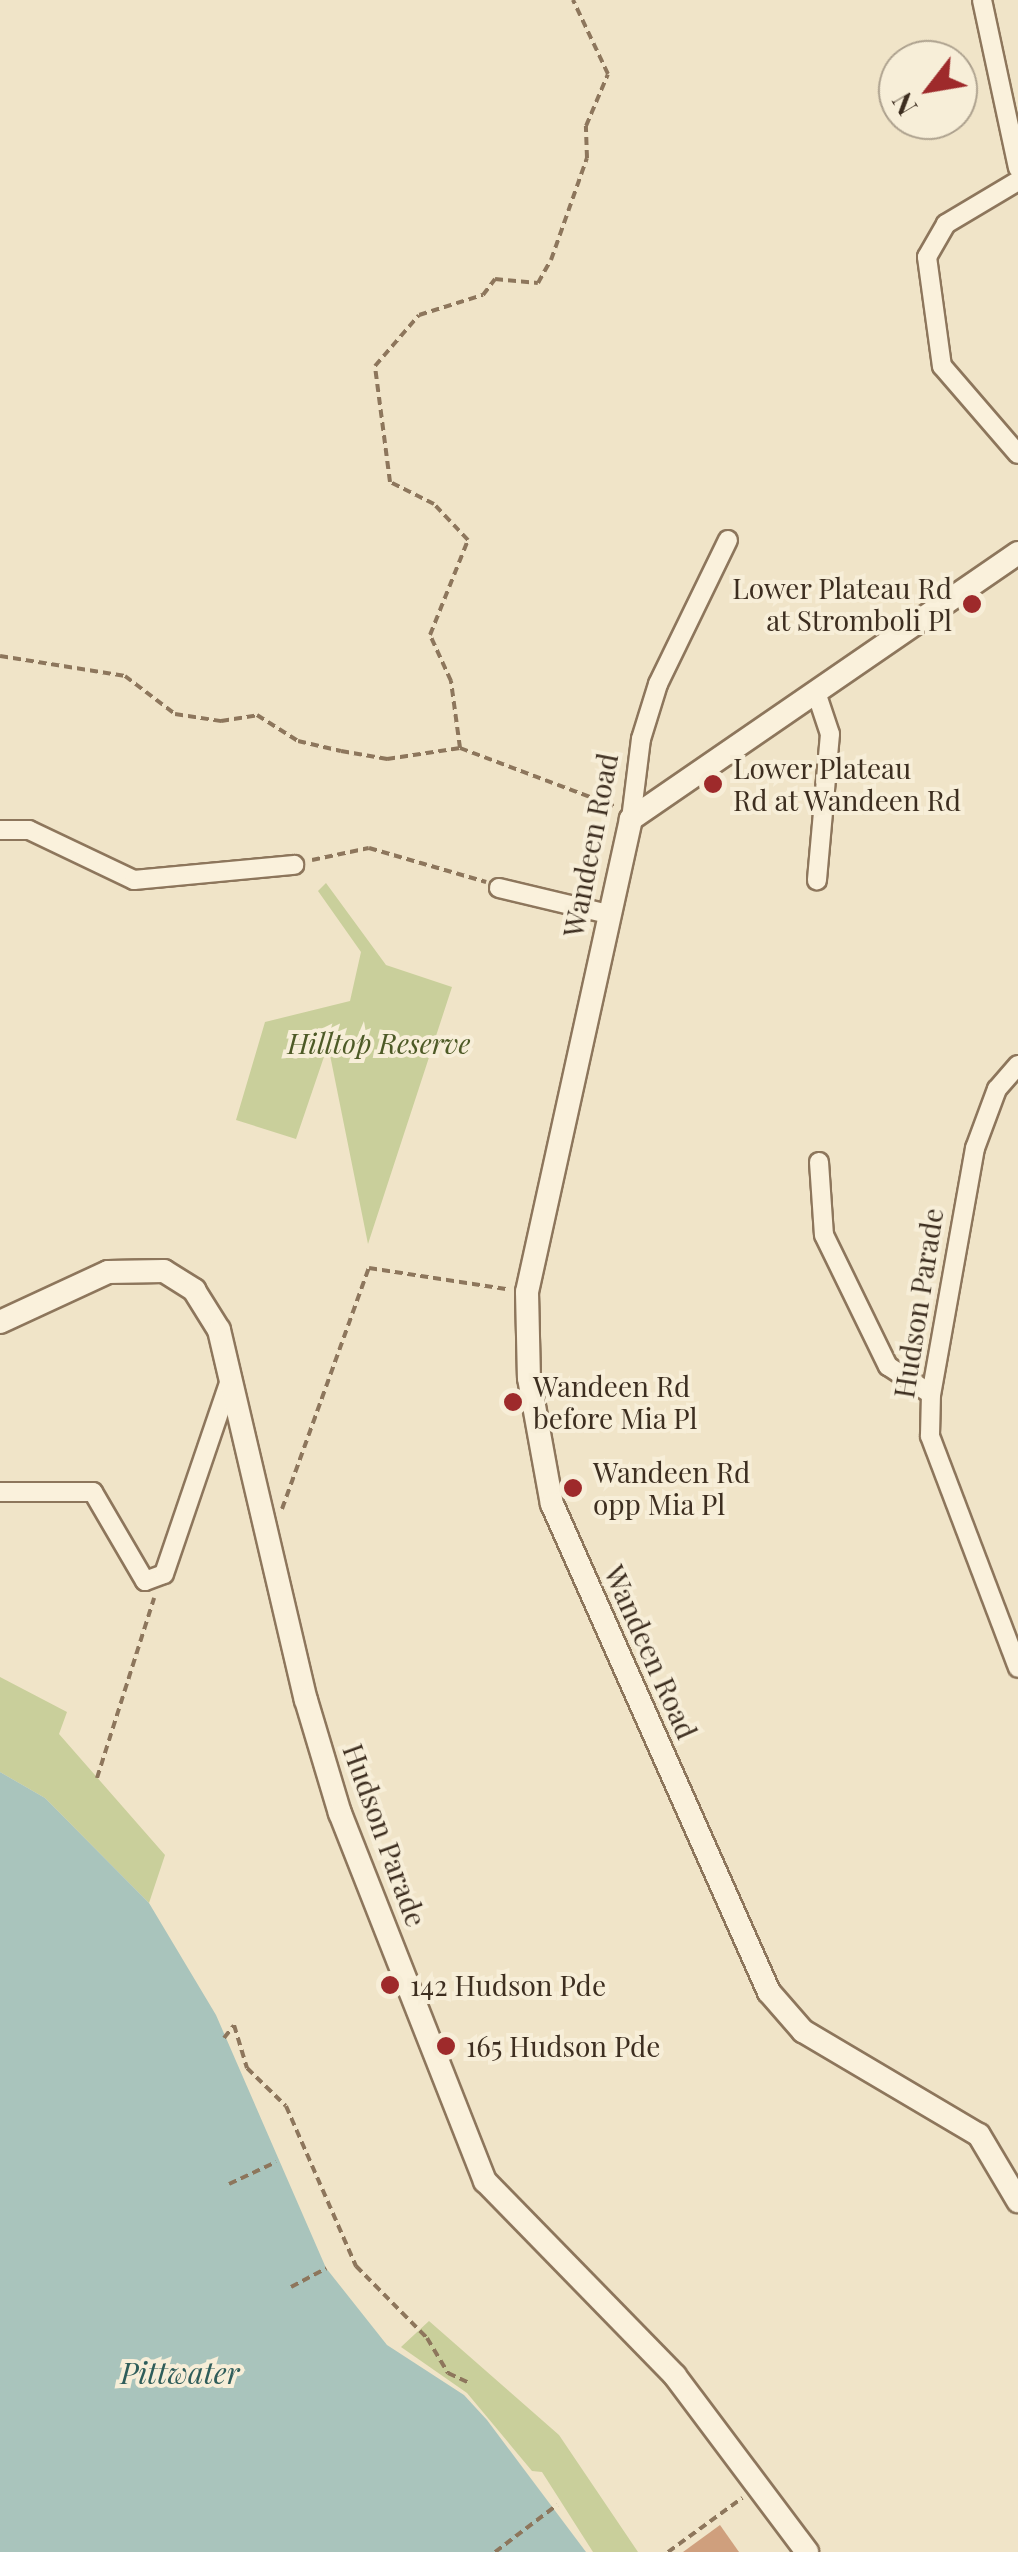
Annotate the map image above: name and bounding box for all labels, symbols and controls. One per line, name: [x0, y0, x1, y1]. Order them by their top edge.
north arrow: [878, 40, 978, 140]
text: N: [883, 86, 925, 123]
place label: Lower Plateau Rd at Stromboli Pl: [732, 571, 952, 637]
marker: Lower Plateau Rd at Stromboli Pl: [961, 593, 983, 615]
street label: Wandeen Road: [556, 750, 624, 940]
place label: Lower Plateau Rd at Wandeen Rd: [733, 751, 963, 817]
marker: Lower Plateau Rd at Wandeen Rd: [702, 773, 724, 795]
park label: Hilltop Reserve: [287, 1026, 471, 1060]
street label: Hudson Parade: [886, 1206, 950, 1400]
place label: Wandeen Rd before Mia Pl: [533, 1369, 698, 1435]
marker: Wandeen Rd before Mia Pl: [502, 1391, 524, 1413]
place label: Wandeen Rd opp Mia Pl: [593, 1455, 750, 1521]
marker: Wandeen Rd opp Mia Pl: [562, 1477, 584, 1499]
street label: Wandeen Road: [598, 1560, 704, 1744]
street label: Hudson Parade: [336, 1739, 434, 1931]
place label: 142 Hudson Pde: [410, 1968, 606, 2002]
marker: 142 Hudson Pde: [379, 1974, 401, 1996]
place label: 165 Hudson Pde: [466, 2029, 661, 2063]
marker: 165 Hudson Pde: [435, 2035, 457, 2057]
water label: Pittwater: [121, 2354, 239, 2390]

